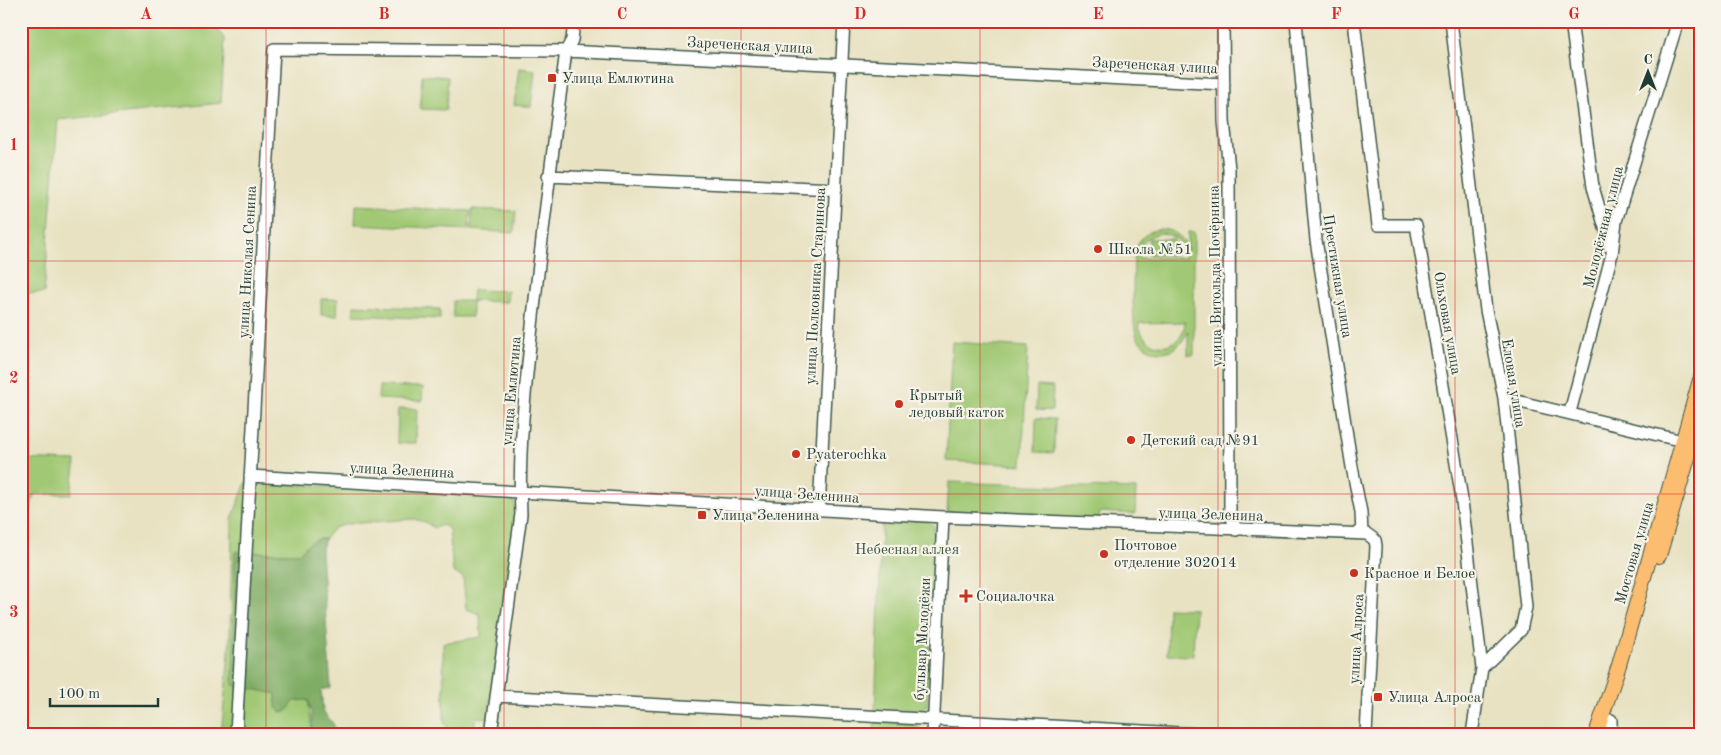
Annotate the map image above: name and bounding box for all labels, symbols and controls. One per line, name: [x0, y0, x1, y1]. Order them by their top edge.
text: A: [140, 7, 152, 23]
text: B: [378, 7, 390, 23]
text: C: [617, 7, 627, 23]
text: D: [854, 7, 866, 23]
text: E: [1092, 7, 1104, 23]
text: F: [1331, 7, 1342, 23]
text: G: [1568, 7, 1580, 23]
street label: Зареченская улица: [687, 36, 814, 57]
north arrow: [1624, 48, 1674, 98]
text: С: [1643, 53, 1653, 67]
street label: Зареченская улица: [1092, 56, 1219, 77]
marker: Улица Емлютина: [546, 72, 558, 84]
place label: Улица Емлютина: [562, 72, 675, 87]
text: 1: [9, 138, 19, 154]
street label: Молодёжная улица: [1582, 164, 1627, 290]
street label: улица Витольда Почёрнина: [1207, 184, 1226, 367]
street label: улица Николая Сенина: [237, 185, 260, 339]
street label: улица Полковника Старинова: [804, 186, 829, 385]
street label: Престижная улица: [1319, 213, 1354, 340]
marker: Школа №51: [1092, 243, 1104, 255]
place label: Школа №51: [1108, 243, 1192, 258]
street label: Ольховая улица: [1430, 271, 1463, 377]
street label: улица Емлютина: [500, 335, 525, 447]
street label: Еловая улица: [1498, 337, 1527, 430]
text: 2: [9, 371, 19, 387]
place label: Крытый ледовый каток: [909, 389, 1005, 421]
marker: Крытый ледовый каток: [893, 398, 905, 410]
marker: Детский сад №91: [1125, 434, 1137, 446]
place label: Детский сад №91: [1141, 434, 1259, 449]
marker: Pyaterochka: [790, 448, 802, 460]
place label: Pyaterochka: [806, 448, 887, 463]
street label: улица Зеленина: [349, 461, 455, 482]
street label: улица Зеленина: [754, 484, 860, 507]
street label: Мостовая улица: [1614, 500, 1657, 606]
street label: улица Зеленина: [1158, 506, 1264, 525]
marker: Улица Зеленина: [696, 509, 708, 521]
place label: Улица Зеленина: [712, 509, 820, 524]
place label: Почтовое отделение 302014: [1114, 539, 1237, 571]
park label: Небесная аллея: [855, 543, 959, 558]
marker: Почтовое отделение 302014: [1098, 548, 1110, 560]
marker: Красное и Белое: [1348, 567, 1360, 579]
place label: Красное и Белое: [1364, 567, 1475, 582]
street label: бульвар Молодёжи: [913, 577, 934, 701]
marker: Социалочка: [960, 590, 972, 602]
place label: Социалочка: [976, 590, 1055, 605]
street label: улица Алроса: [1348, 593, 1367, 685]
text: 3: [9, 605, 19, 621]
scale bar: [50, 675, 158, 707]
text: 100 m: [58, 687, 100, 702]
marker: Улица Алроса: [1372, 691, 1384, 703]
place label: Улица Алроса: [1388, 691, 1482, 706]

